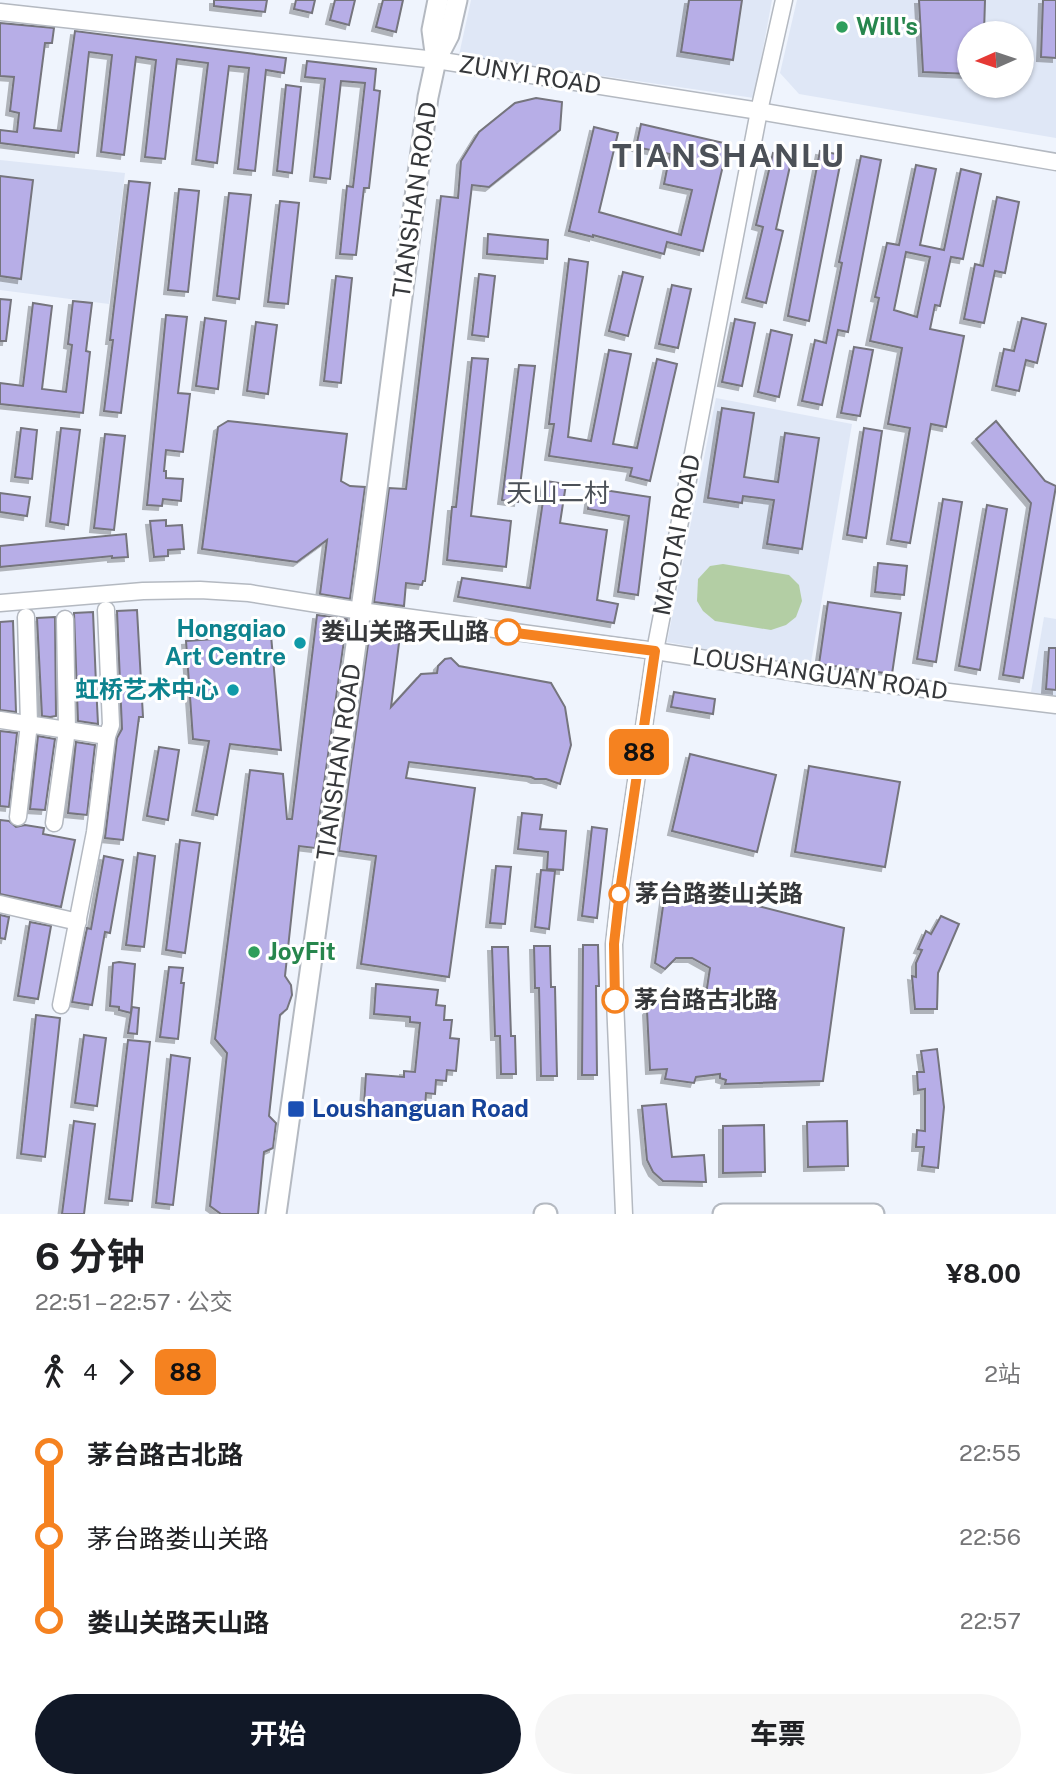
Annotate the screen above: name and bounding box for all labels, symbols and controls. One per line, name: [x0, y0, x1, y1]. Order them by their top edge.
place label: Will's: [856, 12, 918, 40]
marker: Will's: [834, 19, 850, 35]
north arrow: [957, 21, 1034, 98]
map controls: [957, 21, 1034, 98]
street label: ZUNYI ROAD: [457, 49, 603, 99]
street label: TIANSHAN ROAD: [386, 100, 442, 300]
district label: TIANSHANLU: [612, 137, 846, 174]
street label: MAOTAI ROAD: [647, 452, 705, 618]
district label: 天山二村: [506, 477, 610, 508]
place label: Hongqiao Art Centre: [165, 614, 286, 670]
place label: 娄山关路天山路: [321, 617, 489, 645]
marker: 娄山关路天山路: [495, 619, 521, 645]
marker: Hongqiao Art Centre: [292, 635, 308, 651]
street label: LOUSHANGUAN ROAD: [690, 641, 950, 705]
street label: TIANSHAN ROAD: [310, 662, 366, 862]
place label: 虹桥艺术中心: [75, 675, 219, 703]
marker: 虹桥艺术中心: [225, 682, 241, 698]
line badge: 88: [608, 729, 670, 775]
text: 88: [623, 738, 655, 766]
place label: 茅台路娄山关路: [635, 879, 803, 907]
marker: 茅台路娄山关路: [609, 884, 629, 904]
place label: JoyFit: [268, 937, 336, 965]
marker: JoyFit: [246, 944, 262, 960]
place label: 茅台路古北路: [634, 985, 778, 1013]
marker: 茅台路古北路: [602, 987, 628, 1013]
place label: Loushanguan Road: [312, 1094, 529, 1122]
marker: Loushanguan Road: [286, 1099, 306, 1119]
text: 6 分钟: [35, 1234, 145, 1279]
text: ¥8.00: [946, 1258, 1021, 1289]
text: 22:51 – 22:57 · 公交: [35, 1288, 233, 1315]
icon: walk: [35, 1353, 73, 1391]
icon: forward: [107, 1353, 145, 1391]
text: 4: [83, 1358, 97, 1385]
text: 88: [169, 1358, 202, 1386]
text: 2站: [984, 1360, 1021, 1387]
text: 茅台路古北路: [87, 1439, 243, 1470]
text: 22:55: [959, 1439, 1021, 1466]
text: 茅台路娄山关路: [87, 1523, 269, 1554]
text: 22:56: [959, 1523, 1021, 1550]
text: 娄山关路天山路: [87, 1607, 269, 1638]
text: 22:57: [960, 1607, 1021, 1634]
button: 开始: [35, 1694, 521, 1774]
button: 车票: [535, 1694, 1021, 1774]

